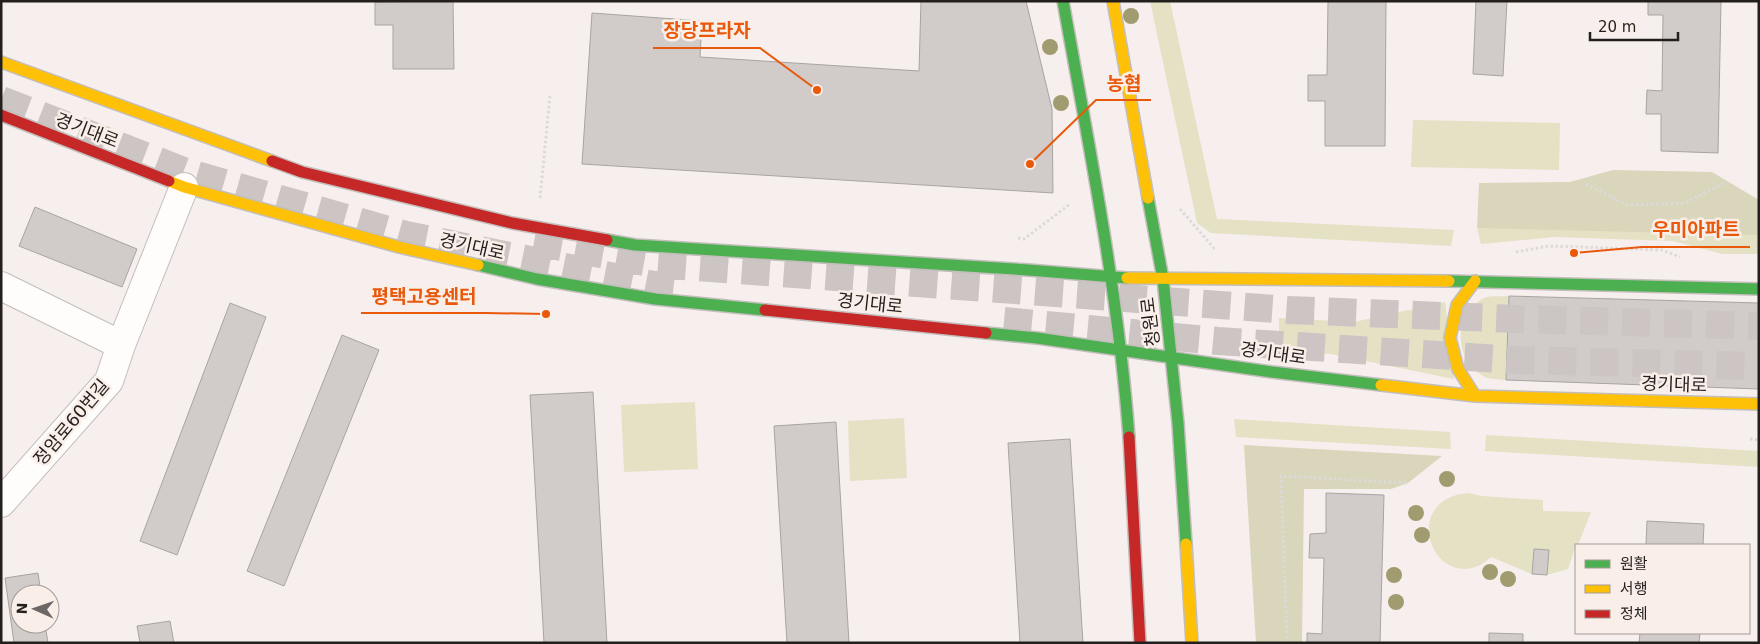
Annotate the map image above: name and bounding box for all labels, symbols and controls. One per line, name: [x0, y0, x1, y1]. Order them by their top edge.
scale bar: [1590, 10, 1678, 42]
callout: 장당프라자: [653, 14, 760, 48]
text: 20 m: [1598, 18, 1636, 36]
text: 장당프라자: [663, 19, 751, 41]
callout: 농협: [1096, 66, 1151, 100]
text: 농협: [1107, 72, 1141, 94]
street label: 경기대로: [52, 108, 122, 152]
callout: 우미아파트: [1642, 213, 1750, 247]
text: 우미아파트: [1652, 218, 1740, 240]
street label: 경기대로: [437, 228, 507, 264]
callout: 평택고용센터: [361, 279, 486, 313]
text: 평택고용센터: [372, 285, 476, 307]
street label: 경기대로: [836, 289, 904, 317]
street label: 청원로: [1137, 296, 1163, 348]
street label: 경기대로: [1239, 338, 1307, 368]
street label: 경기대로: [1641, 372, 1707, 396]
street label: 정암로60번길: [29, 375, 113, 469]
legend: [1575, 544, 1750, 634]
text: 원활: [1620, 555, 1648, 573]
text: 서행: [1620, 580, 1648, 598]
north arrow: [10, 584, 60, 634]
text: N: [14, 602, 30, 615]
text: 정체: [1620, 605, 1648, 623]

